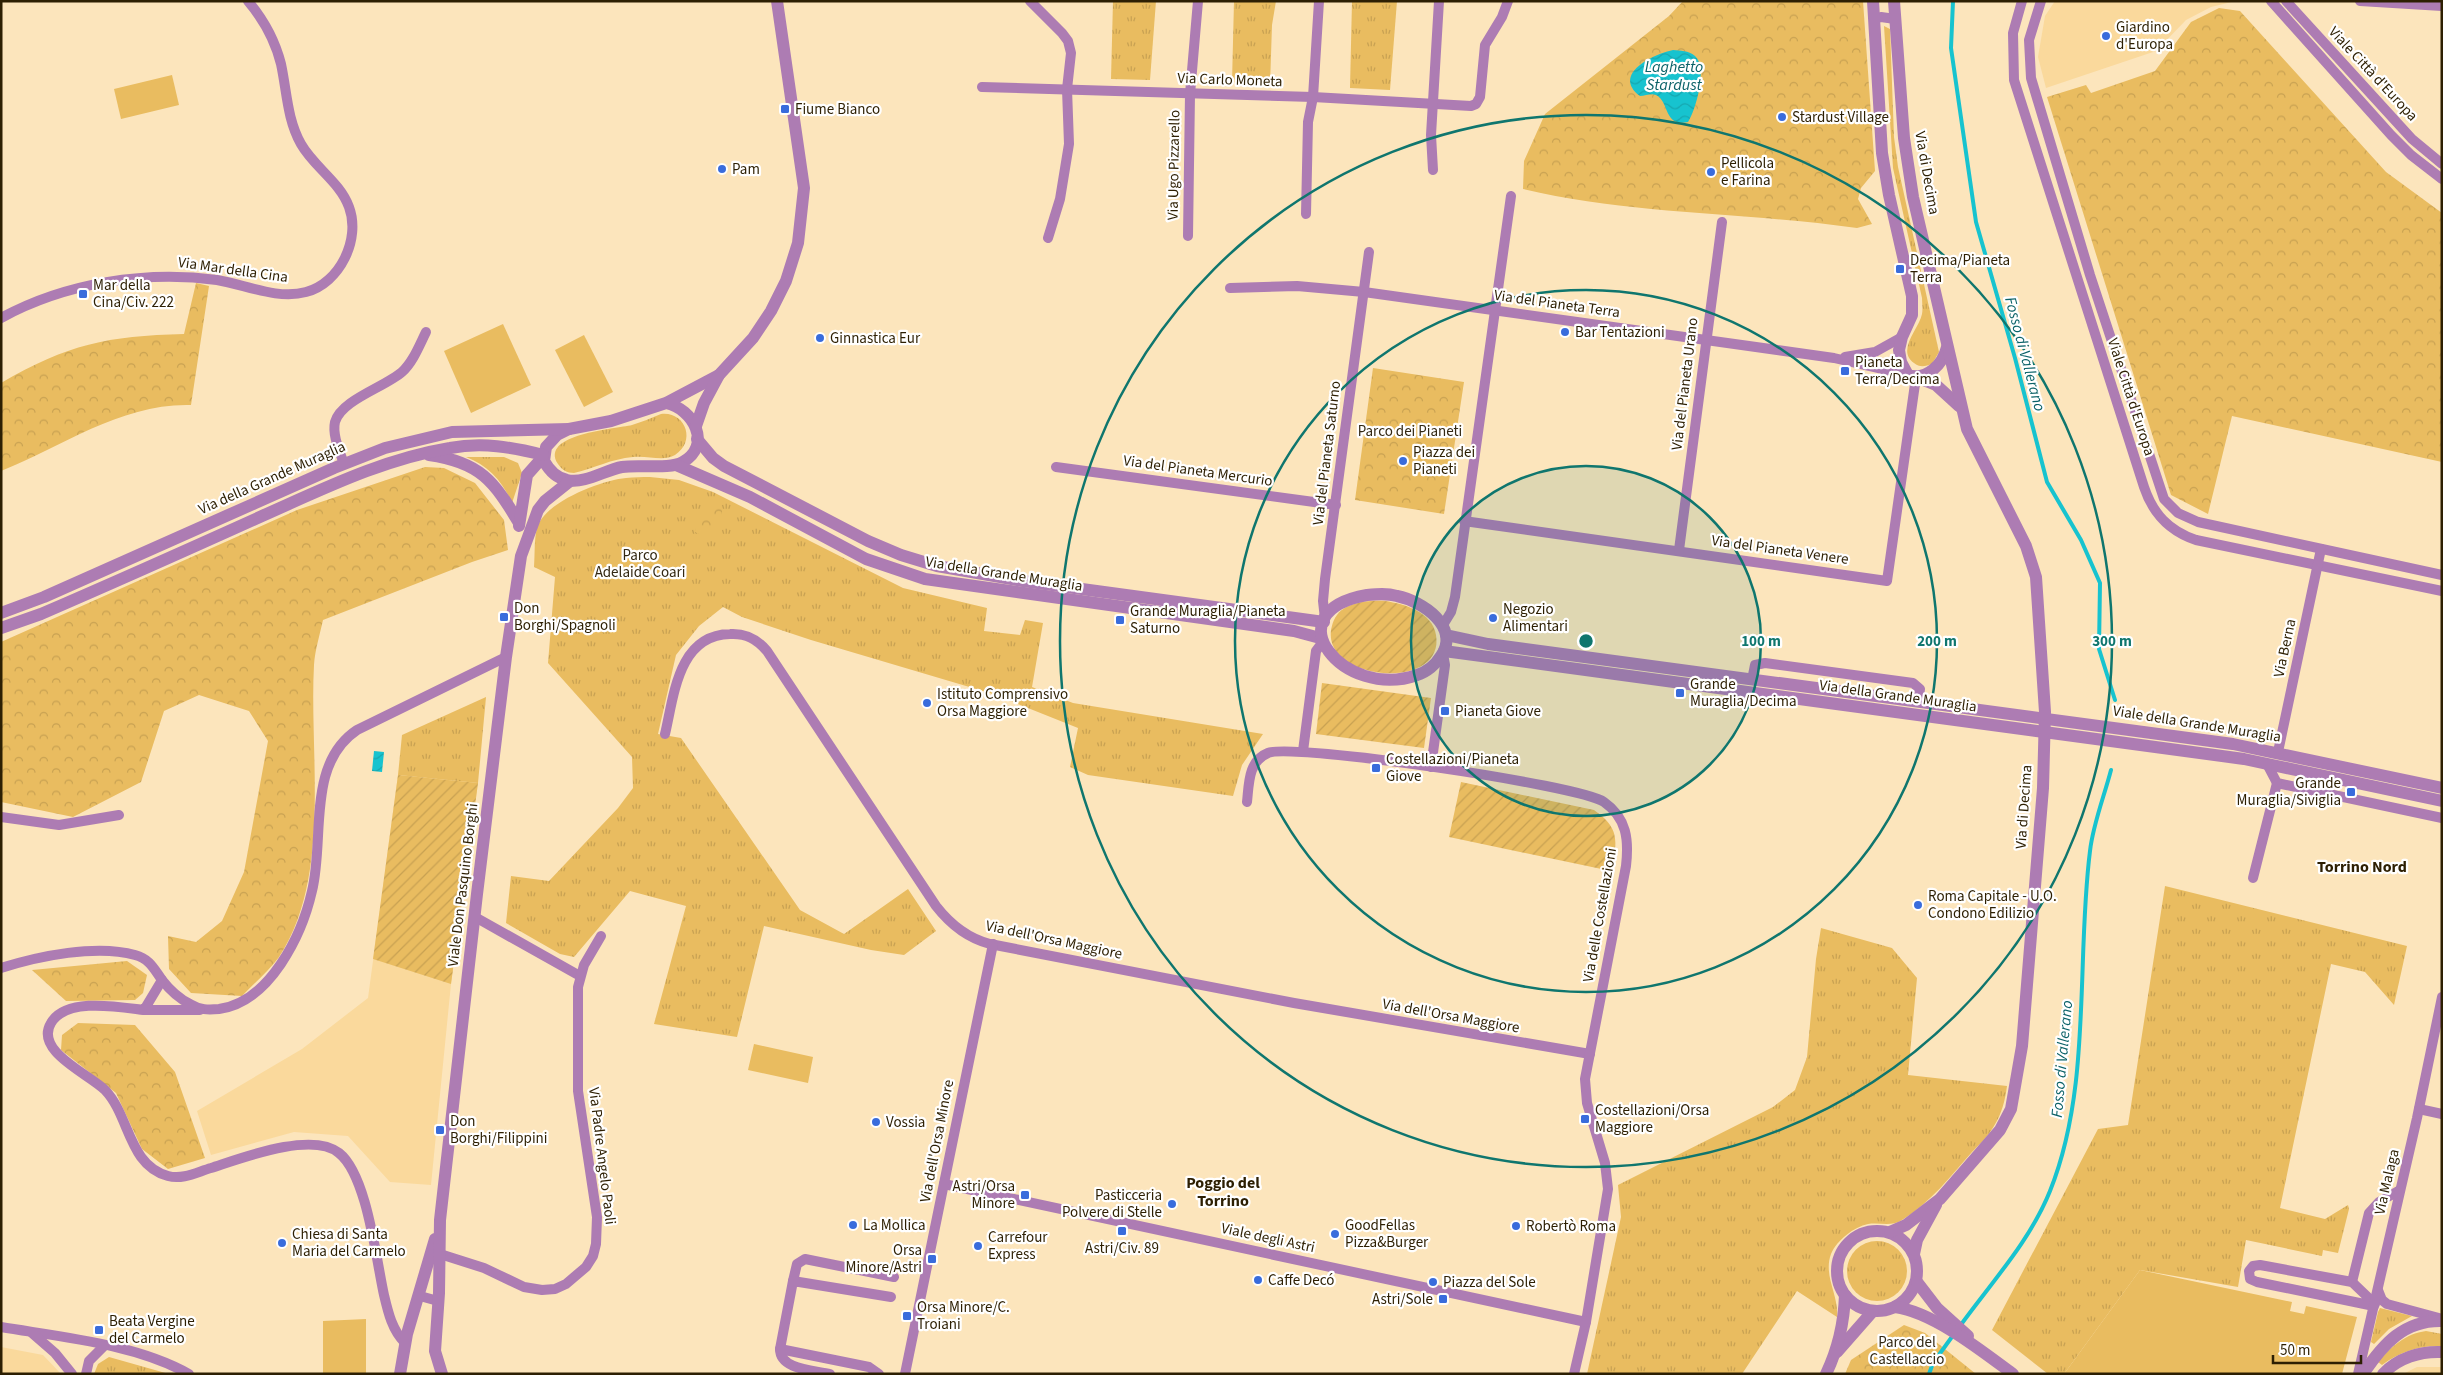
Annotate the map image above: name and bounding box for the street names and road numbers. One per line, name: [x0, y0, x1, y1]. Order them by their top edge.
street label: Viale Città d'Europa: [2324, 22, 2422, 126]
street label: Via Carlo Moneta: [1177, 68, 1283, 92]
street label: Via Ugo Pizzarello: [1163, 110, 1185, 220]
street label: Via di Decima: [1909, 130, 1945, 216]
street label: Via Mar della Cina: [177, 252, 289, 288]
street label: Via del Pianeta Terra: [1493, 285, 1621, 323]
street label: Via del Pianeta Urano: [1666, 316, 1704, 452]
street label: Viale Città d'Europa: [2102, 335, 2160, 459]
street label: Via del Pianeta Saturno: [1308, 380, 1346, 526]
street label: Via della Grande Muraglia: [195, 436, 349, 520]
street label: Via del Pianeta Mercurio: [1122, 450, 1274, 492]
street label: Via del Pianeta Venere: [1710, 530, 1850, 570]
street label: Via della Grande Muraglia: [924, 551, 1084, 597]
street label: Via Berna: [2269, 617, 2301, 679]
street label: Via della Grande Muraglia: [1818, 675, 1978, 717]
street label: Viale della Grande Muraglia: [2111, 700, 2283, 748]
street label: Via di Decima: [2011, 764, 2037, 850]
street label: Viale Don Pasquino Borghi: [443, 802, 483, 968]
street label: Via delle Costellazioni: [1578, 846, 1622, 984]
street label: Via dell'Orsa Maggiore: [984, 915, 1124, 965]
street label: Via dell'Orsa Maggiore: [1381, 994, 1521, 1038]
street label: Via dell'Orsa Minore: [915, 1078, 959, 1204]
street label: Via Padre Angelo Paoli: [583, 1086, 621, 1226]
street label: Via Malaga: [2369, 1147, 2405, 1217]
street label: Viale degli Astri: [1219, 1218, 1317, 1258]

